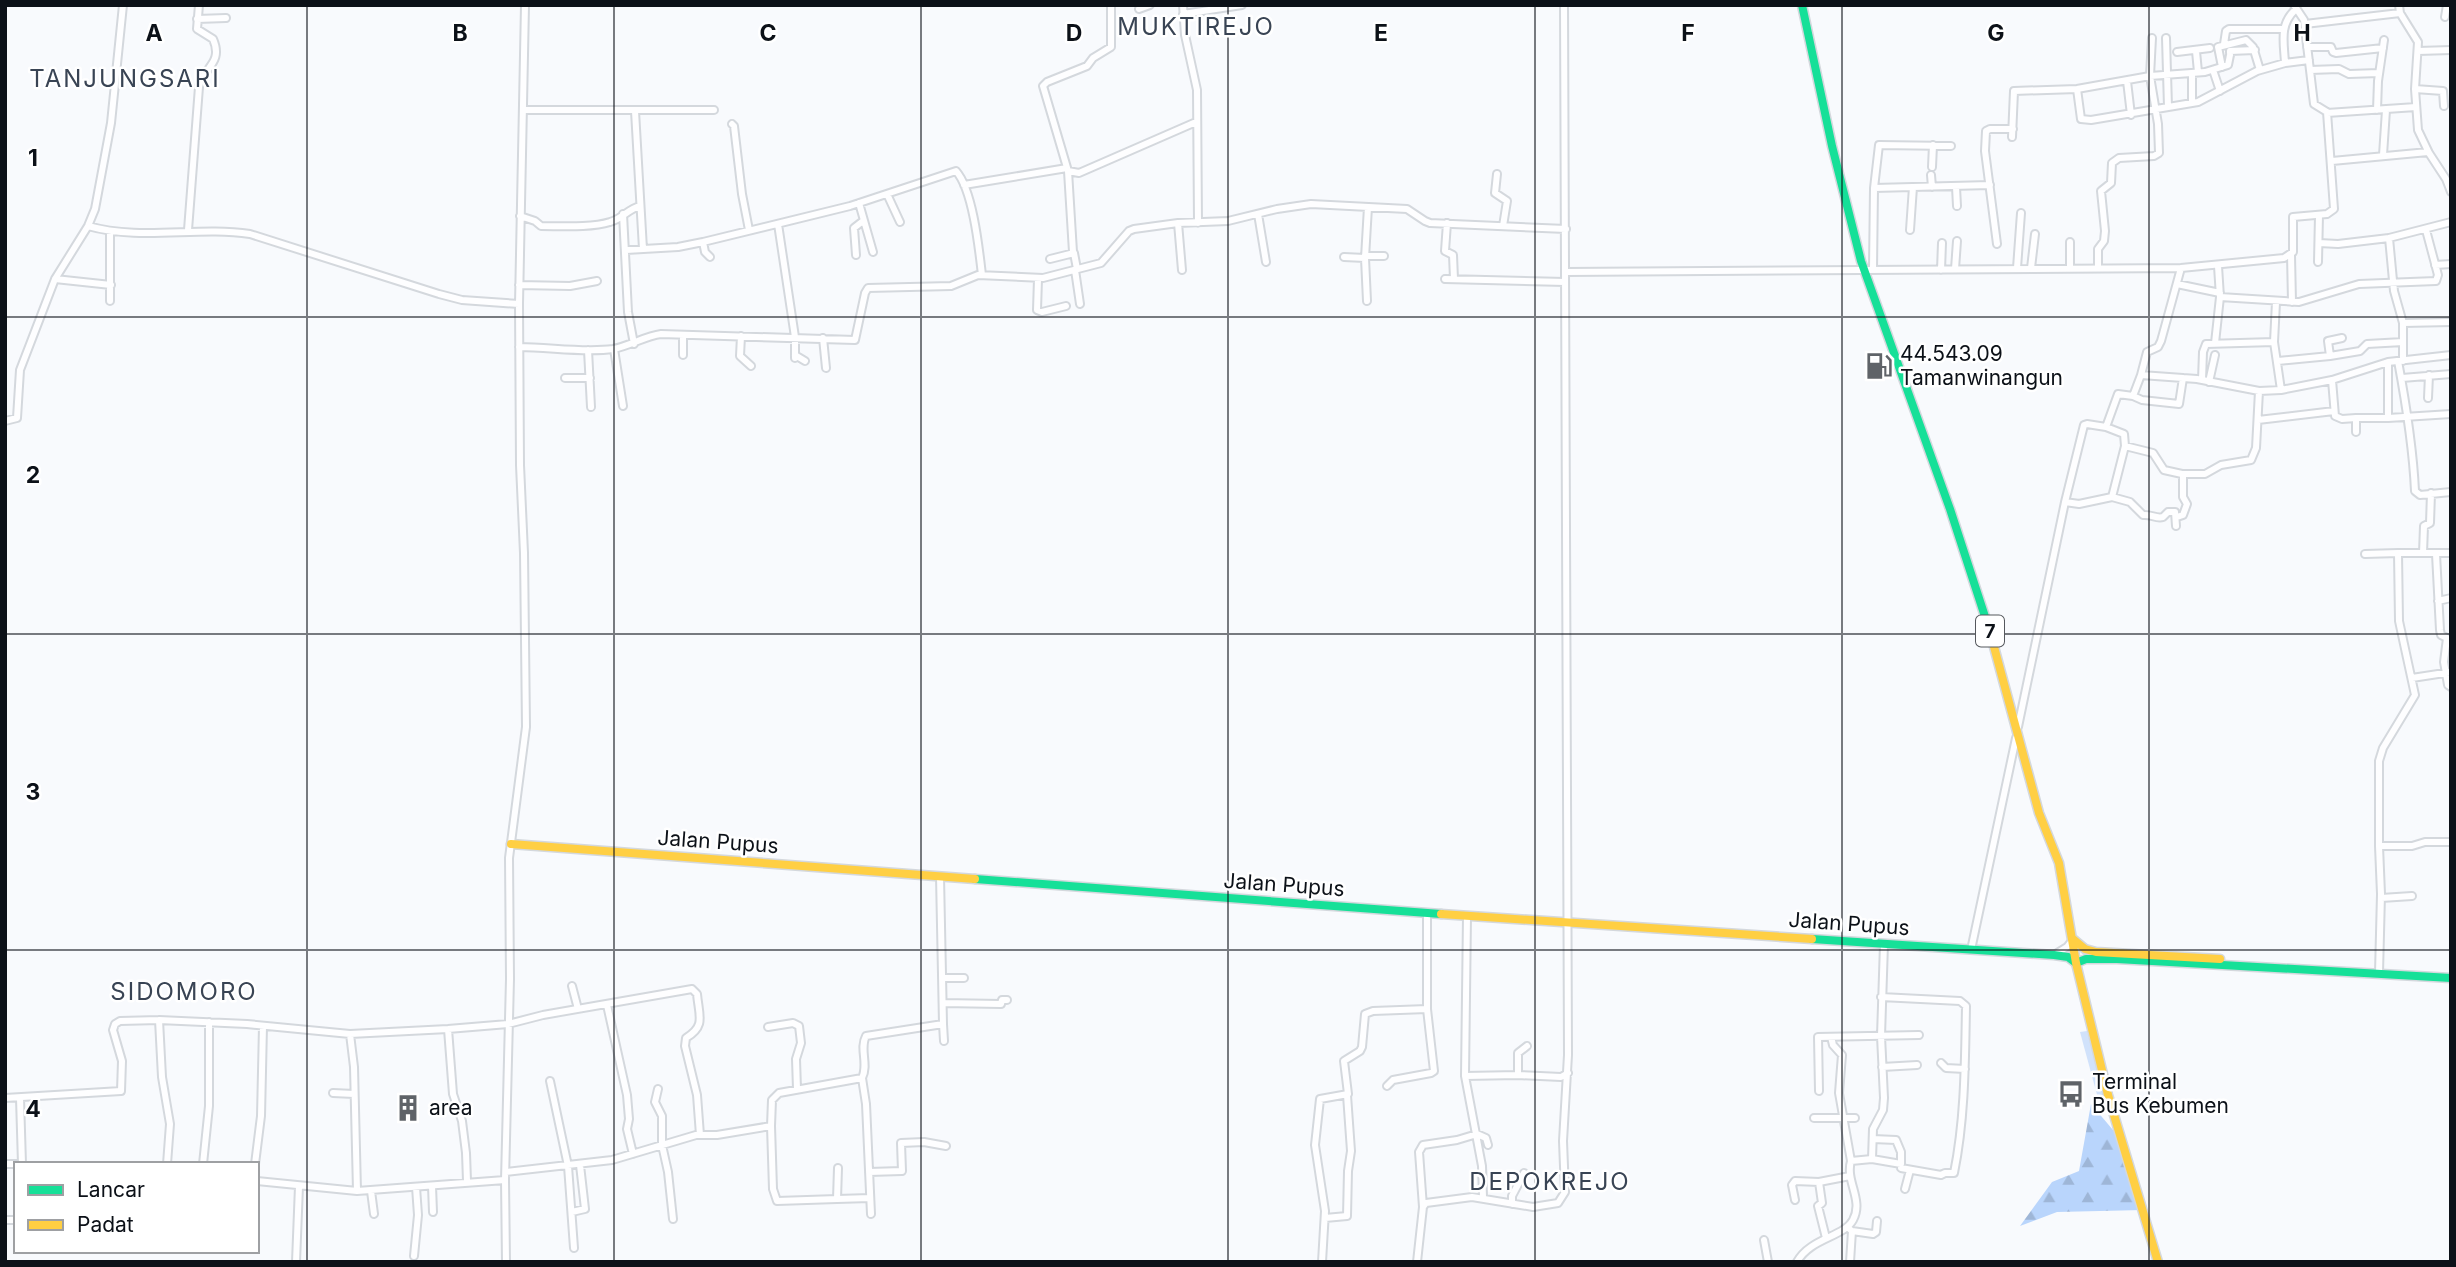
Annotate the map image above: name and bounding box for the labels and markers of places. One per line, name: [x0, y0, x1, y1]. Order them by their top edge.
place label: 44.543.09 Tamanwinangun: [1900, 341, 2063, 390]
fuel station icon: 44.543.09 Tamanwinangun: [1864, 351, 1894, 381]
place label: Terminal Bus Kebumen: [2092, 1069, 2229, 1118]
bus stop icon: Terminal Bus Kebumen: [2056, 1079, 2086, 1109]
building icon: area: [393, 1093, 423, 1123]
place label: area: [429, 1095, 473, 1120]

